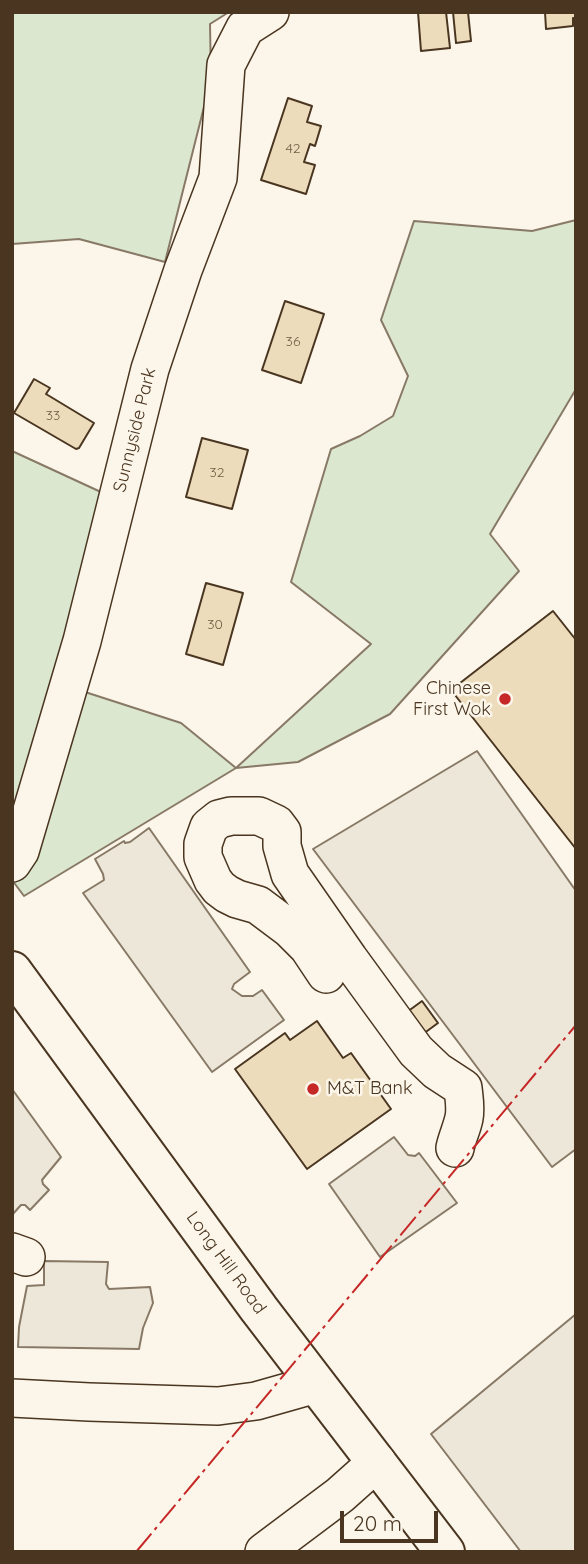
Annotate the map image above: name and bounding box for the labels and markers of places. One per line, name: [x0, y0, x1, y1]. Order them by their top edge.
place label: Chinese First Wok: [413, 678, 491, 720]
marker: Chinese First Wok: [497, 691, 513, 707]
place label: M&T Bank: [327, 1078, 413, 1100]
marker: M&T Bank: [305, 1081, 321, 1097]

